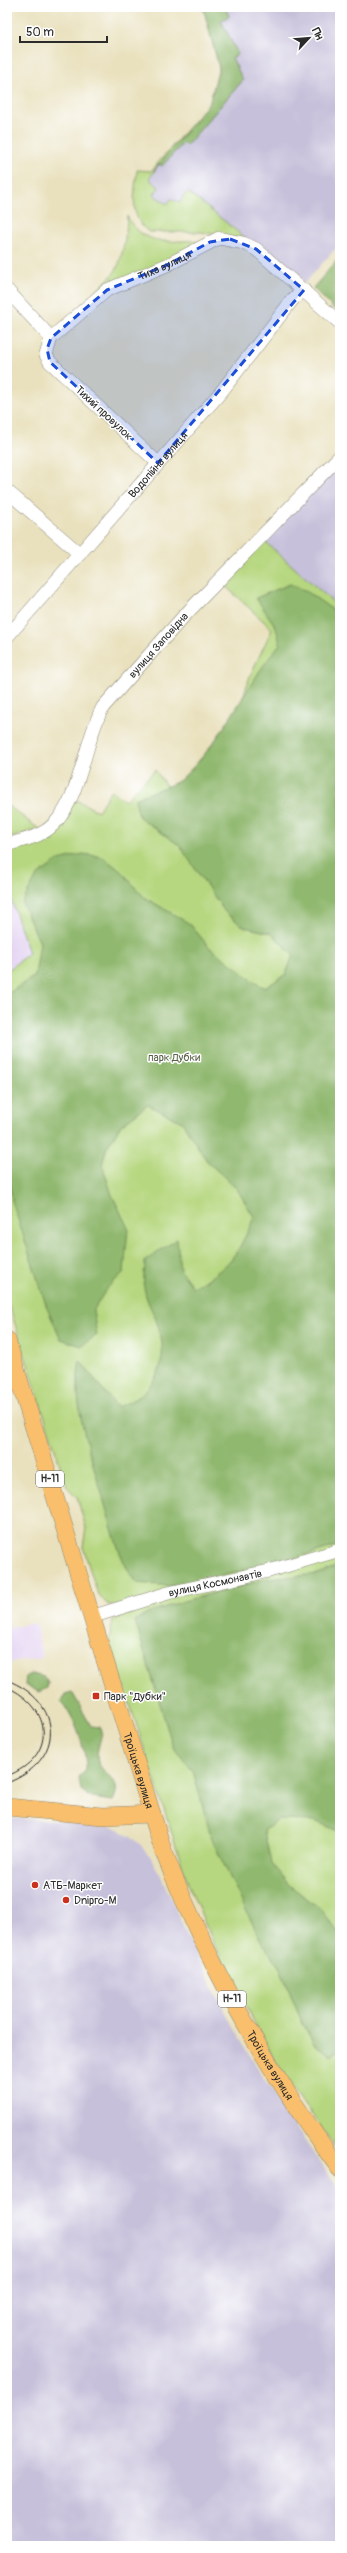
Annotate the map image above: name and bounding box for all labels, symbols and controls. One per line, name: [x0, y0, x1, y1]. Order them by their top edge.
scale bar: [20, 18, 107, 44]
north arrow: [289, 18, 329, 58]
text: 50 m: [26, 25, 54, 40]
text: Пн: [309, 26, 326, 43]
street label: Тиха вулиця: [136, 247, 193, 283]
street label: Тихий провулок: [73, 383, 135, 443]
street label: Водопійна вулиця: [125, 429, 190, 500]
street label: вулиця Заповідна: [126, 609, 191, 680]
park label: парк Дубки: [148, 1051, 200, 1064]
road number: Н-11: [36, 1471, 64, 1487]
street label: вулиця Космонавтів: [167, 1566, 263, 1599]
place label: Парк "Дубки": [104, 1690, 166, 1703]
marker: Парк "Дубки": [91, 1691, 101, 1701]
street label: Троїцька вулиця: [121, 1731, 156, 1810]
place label: АТБ-Маркет: [43, 1879, 103, 1892]
marker: АТБ-Маркет: [30, 1880, 40, 1890]
place label: Dnipro-M: [74, 1894, 117, 1907]
marker: Dnipro-M: [61, 1895, 71, 1905]
road number: Н-11: [218, 1991, 246, 2007]
street label: Троїцька вулиця: [244, 2028, 296, 2102]

